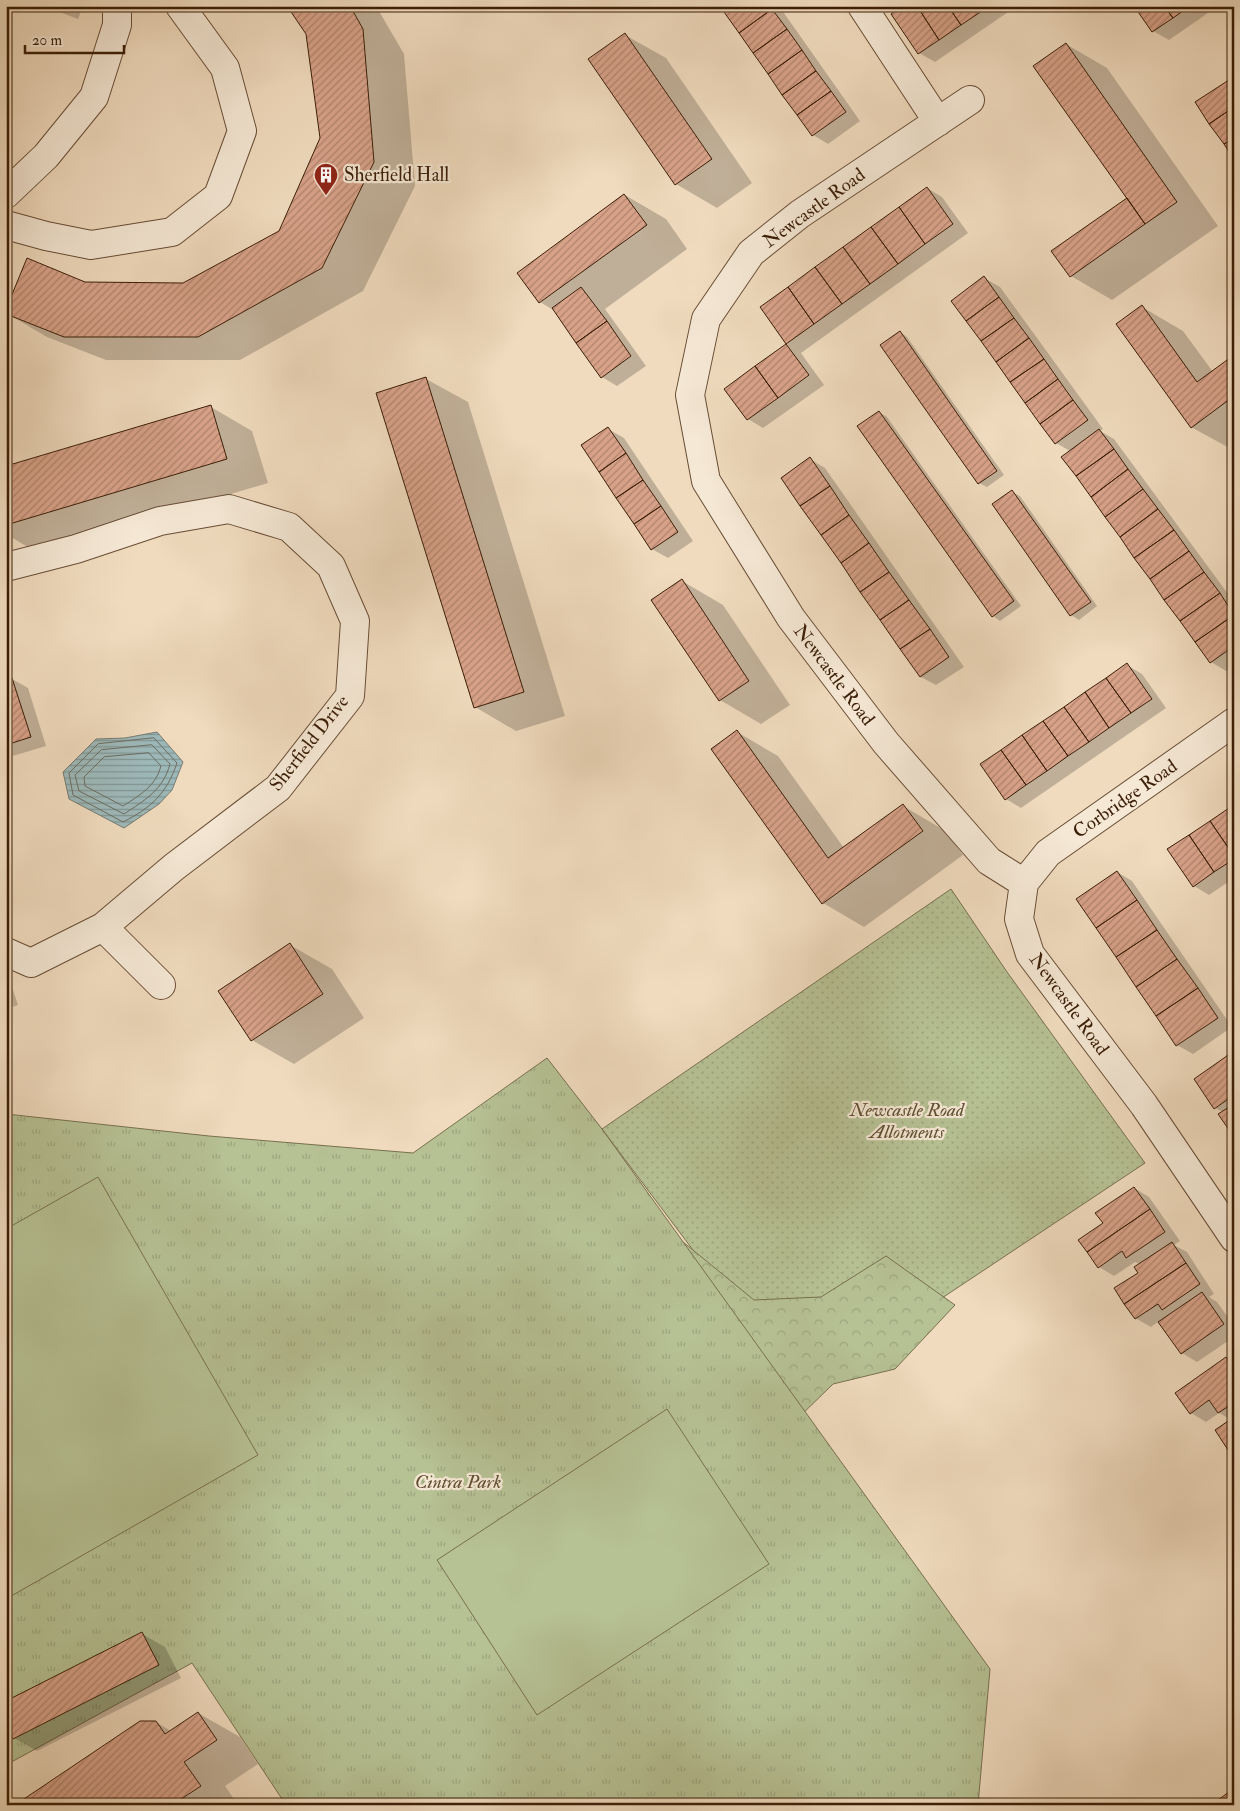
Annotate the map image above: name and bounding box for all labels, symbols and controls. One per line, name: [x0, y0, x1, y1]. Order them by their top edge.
scale bar: [25, 22, 124, 54]
text: 20 m: [32, 31, 62, 50]
building icon: Sherfield Hall: [313, 162, 339, 196]
street label: Newcastle Road: [758, 162, 870, 253]
place label: Sherfield Hall: [344, 163, 449, 187]
street label: Newcastle Road: [788, 620, 880, 731]
street label: Sherfield Drive: [264, 690, 354, 796]
street label: Corbridge Road: [1068, 754, 1182, 844]
street label: Newcastle Road: [1024, 948, 1115, 1060]
park label: Newcastle Road Allotments: [849, 1098, 965, 1144]
park label: Cintra Park: [415, 1470, 502, 1494]

